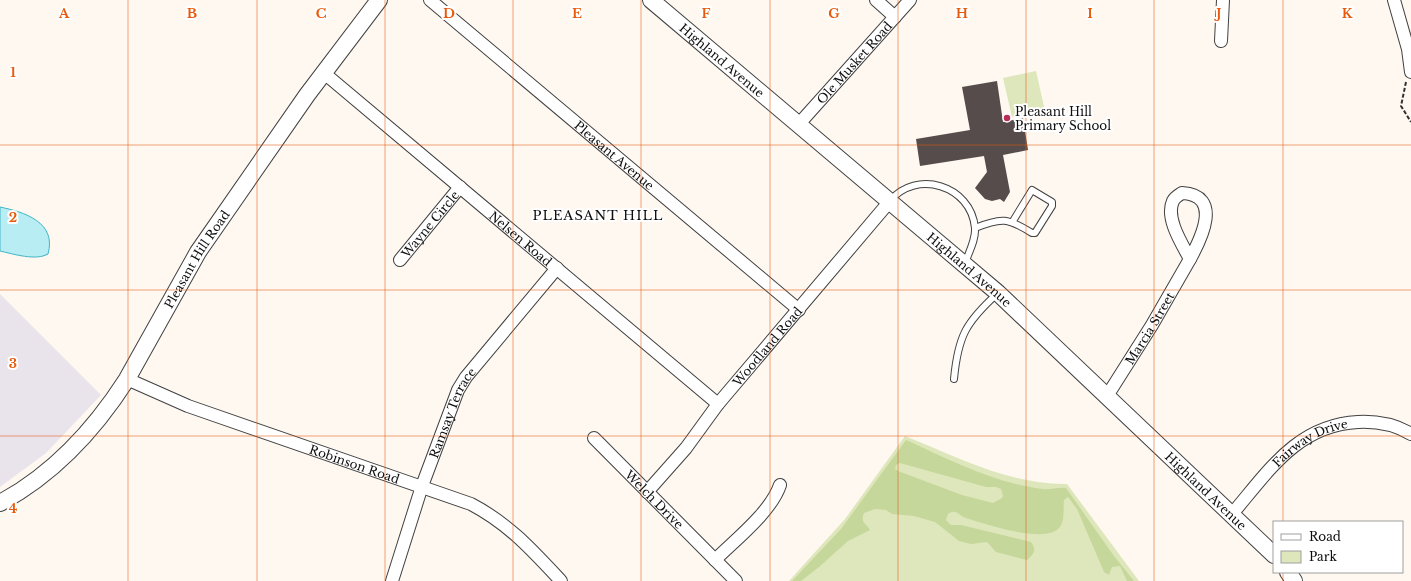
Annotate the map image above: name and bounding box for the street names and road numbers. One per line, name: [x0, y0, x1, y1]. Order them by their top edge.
street label: Ole Musket Road: [813, 18, 895, 107]
street label: Highland Avenue: [677, 20, 768, 100]
street label: Pleasant Avenue: [572, 117, 657, 193]
street label: Wayne Circle: [397, 187, 462, 261]
street label: Pleasant Hill Road: [161, 207, 232, 311]
street label: Nelsen Road: [486, 208, 555, 269]
street label: Highland Avenue: [924, 229, 1015, 310]
street label: Marcia Street: [1122, 289, 1177, 367]
street label: Woodland Road: [729, 303, 805, 390]
street label: Ramsay Terrace: [426, 364, 479, 460]
street label: Fairway Drive: [1269, 416, 1349, 470]
street label: Robinson Road: [308, 441, 402, 486]
street label: Highland Avenue: [1162, 448, 1250, 533]
street label: Welch Drive: [622, 466, 687, 532]

